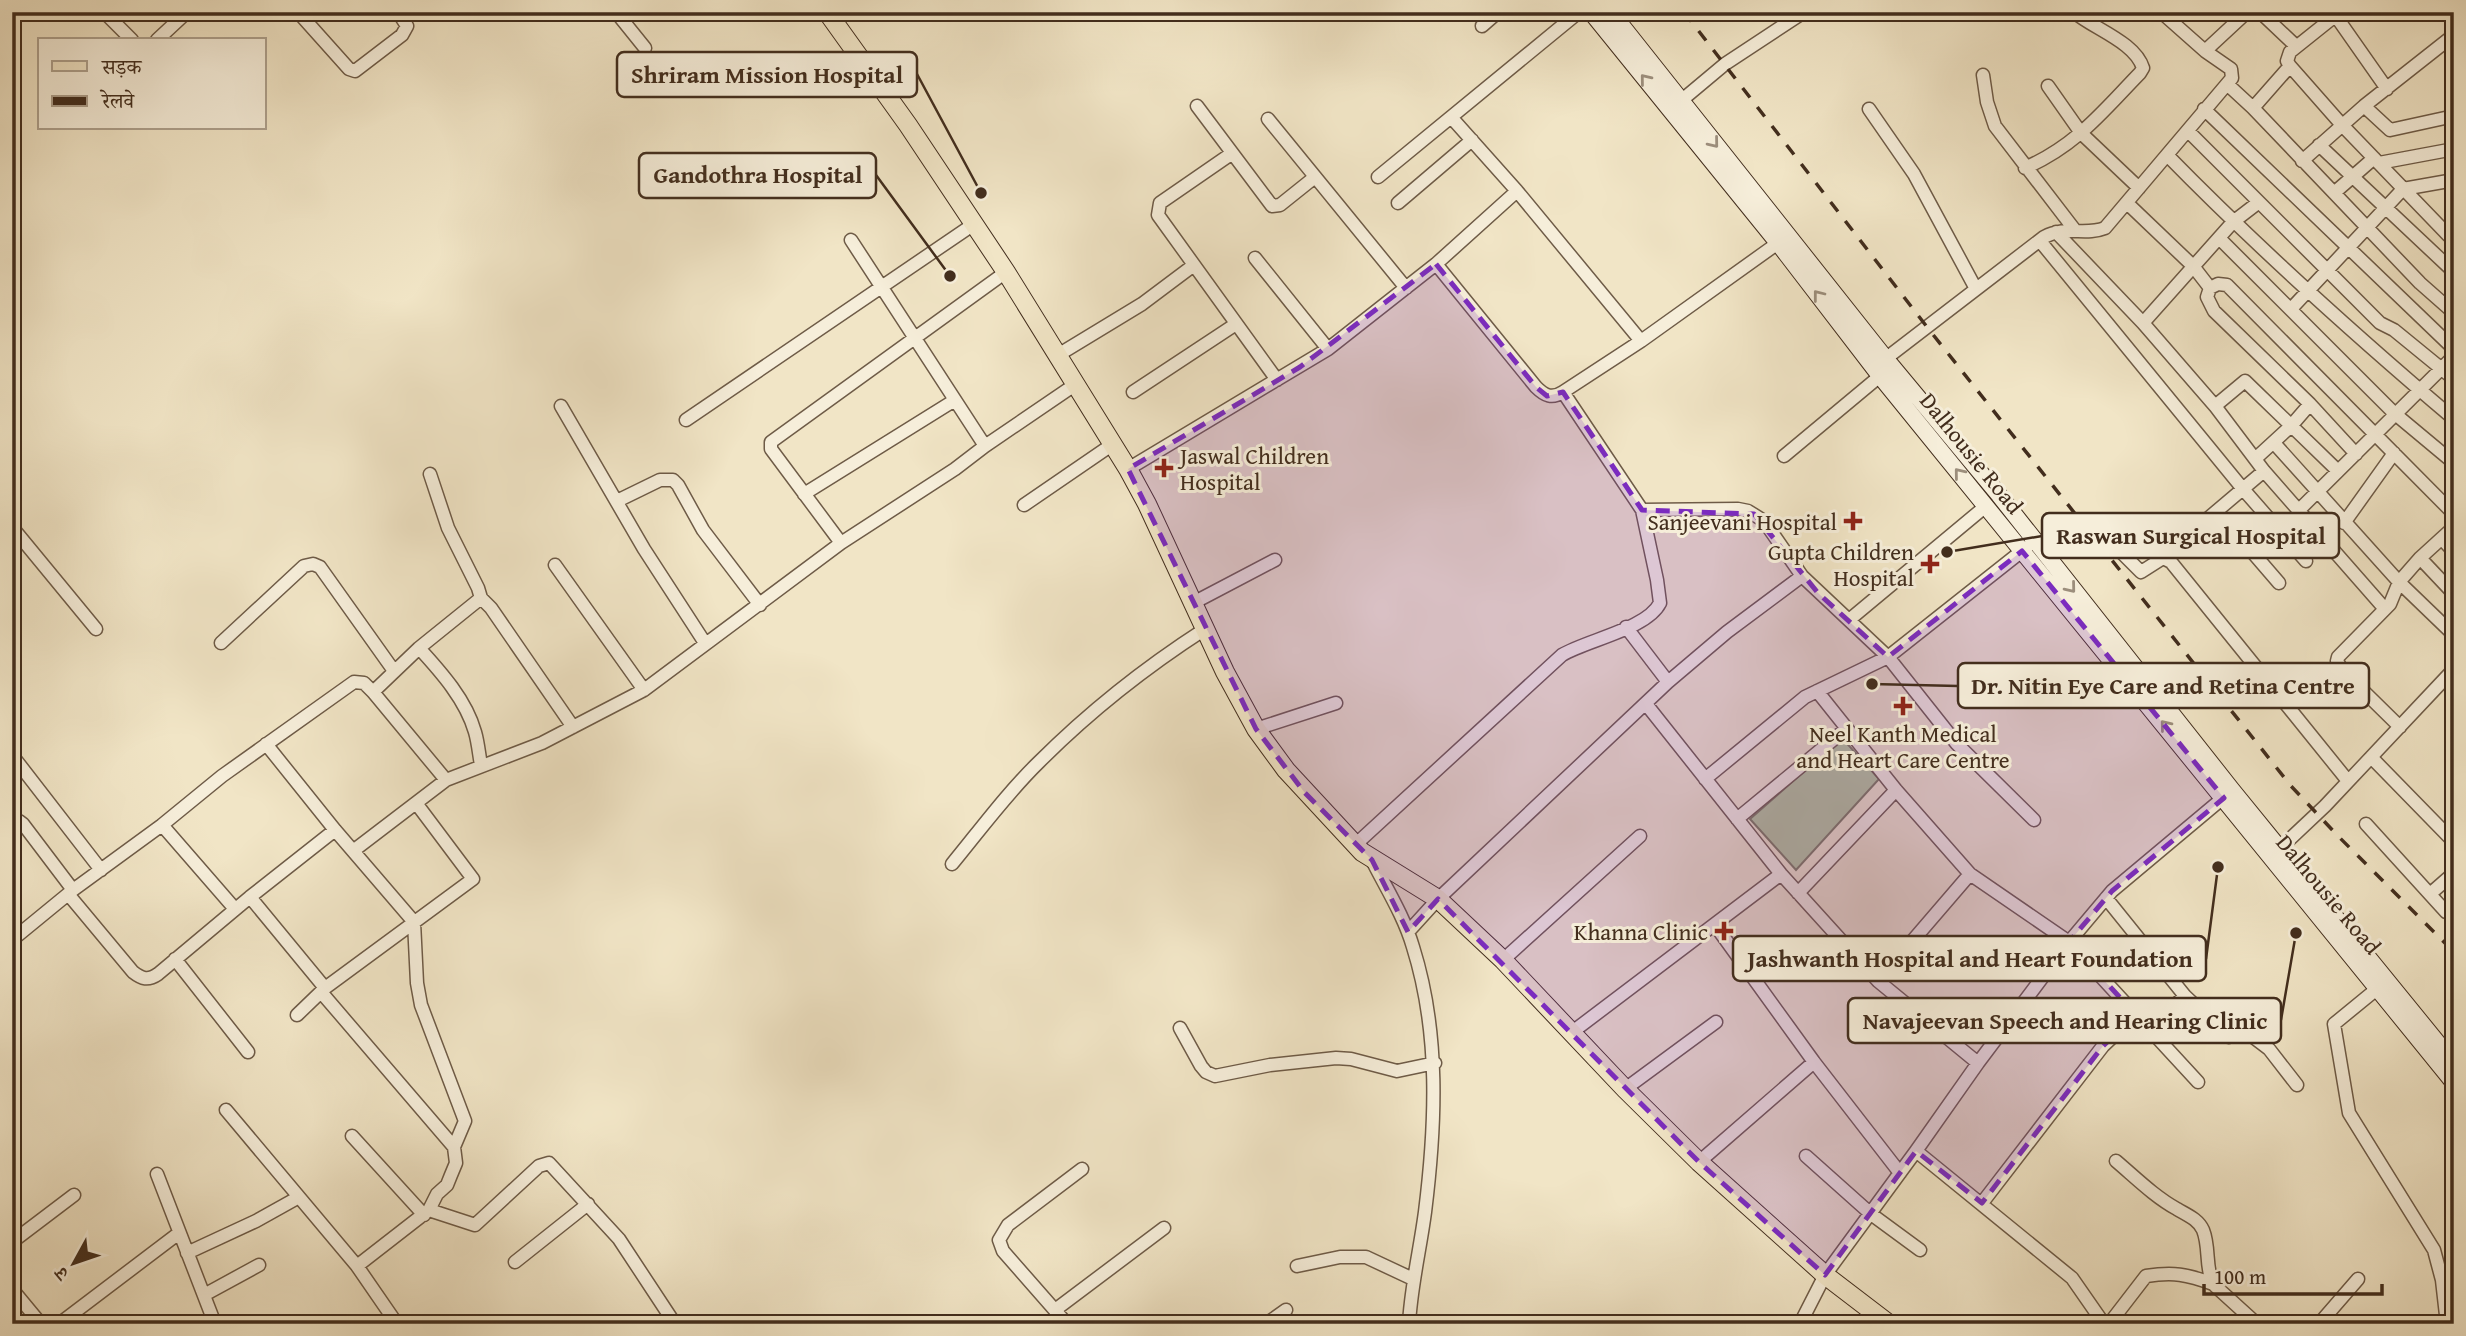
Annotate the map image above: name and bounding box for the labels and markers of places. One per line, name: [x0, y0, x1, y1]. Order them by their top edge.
callout: Shriram Mission Hospital: [617, 52, 917, 97]
callout: Gandothra Hospital: [639, 153, 876, 198]
place label: Jaswal Children Hospital: [1177, 439, 1329, 498]
marker: Jaswal Children Hospital: [1154, 458, 1174, 478]
place label: Sanjeevani Hospital: [1647, 505, 1837, 538]
marker: Sanjeevani Hospital: [1843, 511, 1863, 531]
callout: Raswan Surgical Hospital: [2042, 513, 2339, 558]
place label: Gupta Children Hospital: [1768, 535, 1914, 594]
marker: Gupta Children Hospital: [1920, 554, 1940, 574]
callout: Dr. Nitin Eye Care and Retina Centre: [1958, 663, 2369, 708]
marker: Neel Kanth Medical and Heart Care Centre: [1893, 696, 1913, 716]
place label: Neel Kanth Medical and Heart Care Centre: [1796, 717, 2010, 776]
place label: Khanna Clinic: [1574, 915, 1708, 948]
marker: Khanna Clinic: [1714, 921, 1734, 941]
callout: Jashwanth Hospital and Heart Foundation: [1733, 936, 2206, 981]
callout: Navajeevan Speech and Hearing Clinic: [1848, 998, 2281, 1043]

